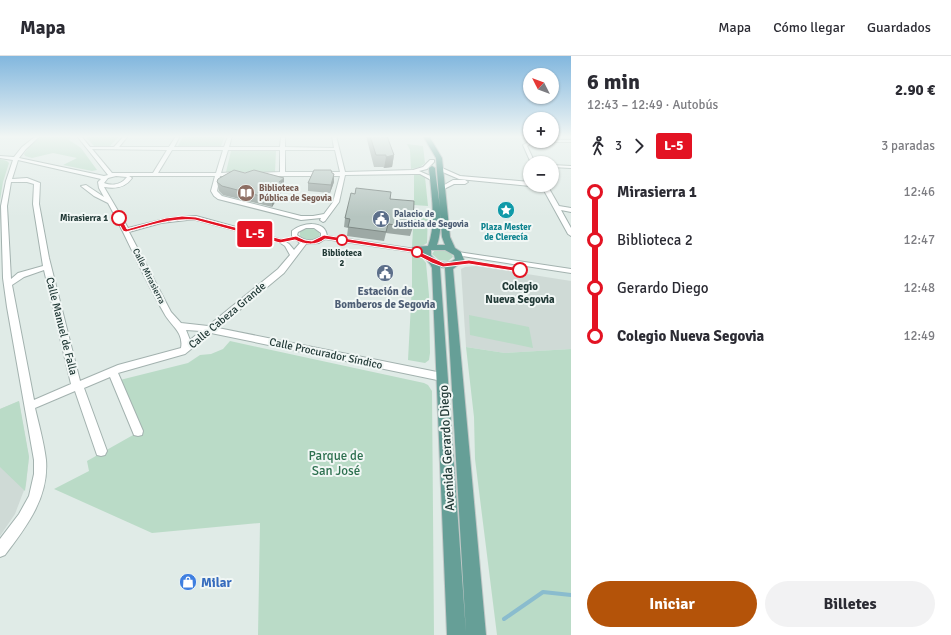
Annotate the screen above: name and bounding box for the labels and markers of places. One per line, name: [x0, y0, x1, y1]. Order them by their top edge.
library icon: Biblioteca Pública de Segovia: [236, 183, 256, 203]
place label: Biblioteca Pública de Segovia: [259, 183, 332, 204]
place icon: Plaza Mester de Clerecía: [496, 200, 516, 220]
public building icon: Palacio de Justicia de Segovia: [371, 209, 391, 229]
place label: Palacio de Justicia de Segovia: [394, 209, 469, 230]
marker: Mirasierra 1: [111, 210, 127, 226]
place label: Mirasierra 1: [60, 213, 108, 224]
place label: Plaza Mester de Clerecía: [481, 222, 532, 243]
marker: Biblioteca 2: [336, 234, 348, 246]
unlabelled marker: [411, 246, 423, 258]
place label: Biblioteca 2: [322, 248, 362, 269]
marker: Colegio Nueva Segovia: [512, 262, 528, 278]
public building icon: Estación de Bomberos de Segovia: [375, 263, 395, 283]
place label: Colegio Nueva Segovia: [485, 280, 555, 306]
place label: Estación de Bomberos de Segovia: [335, 285, 436, 311]
shop icon: Milar: [178, 572, 198, 592]
place label: Milar: [201, 575, 232, 591]

